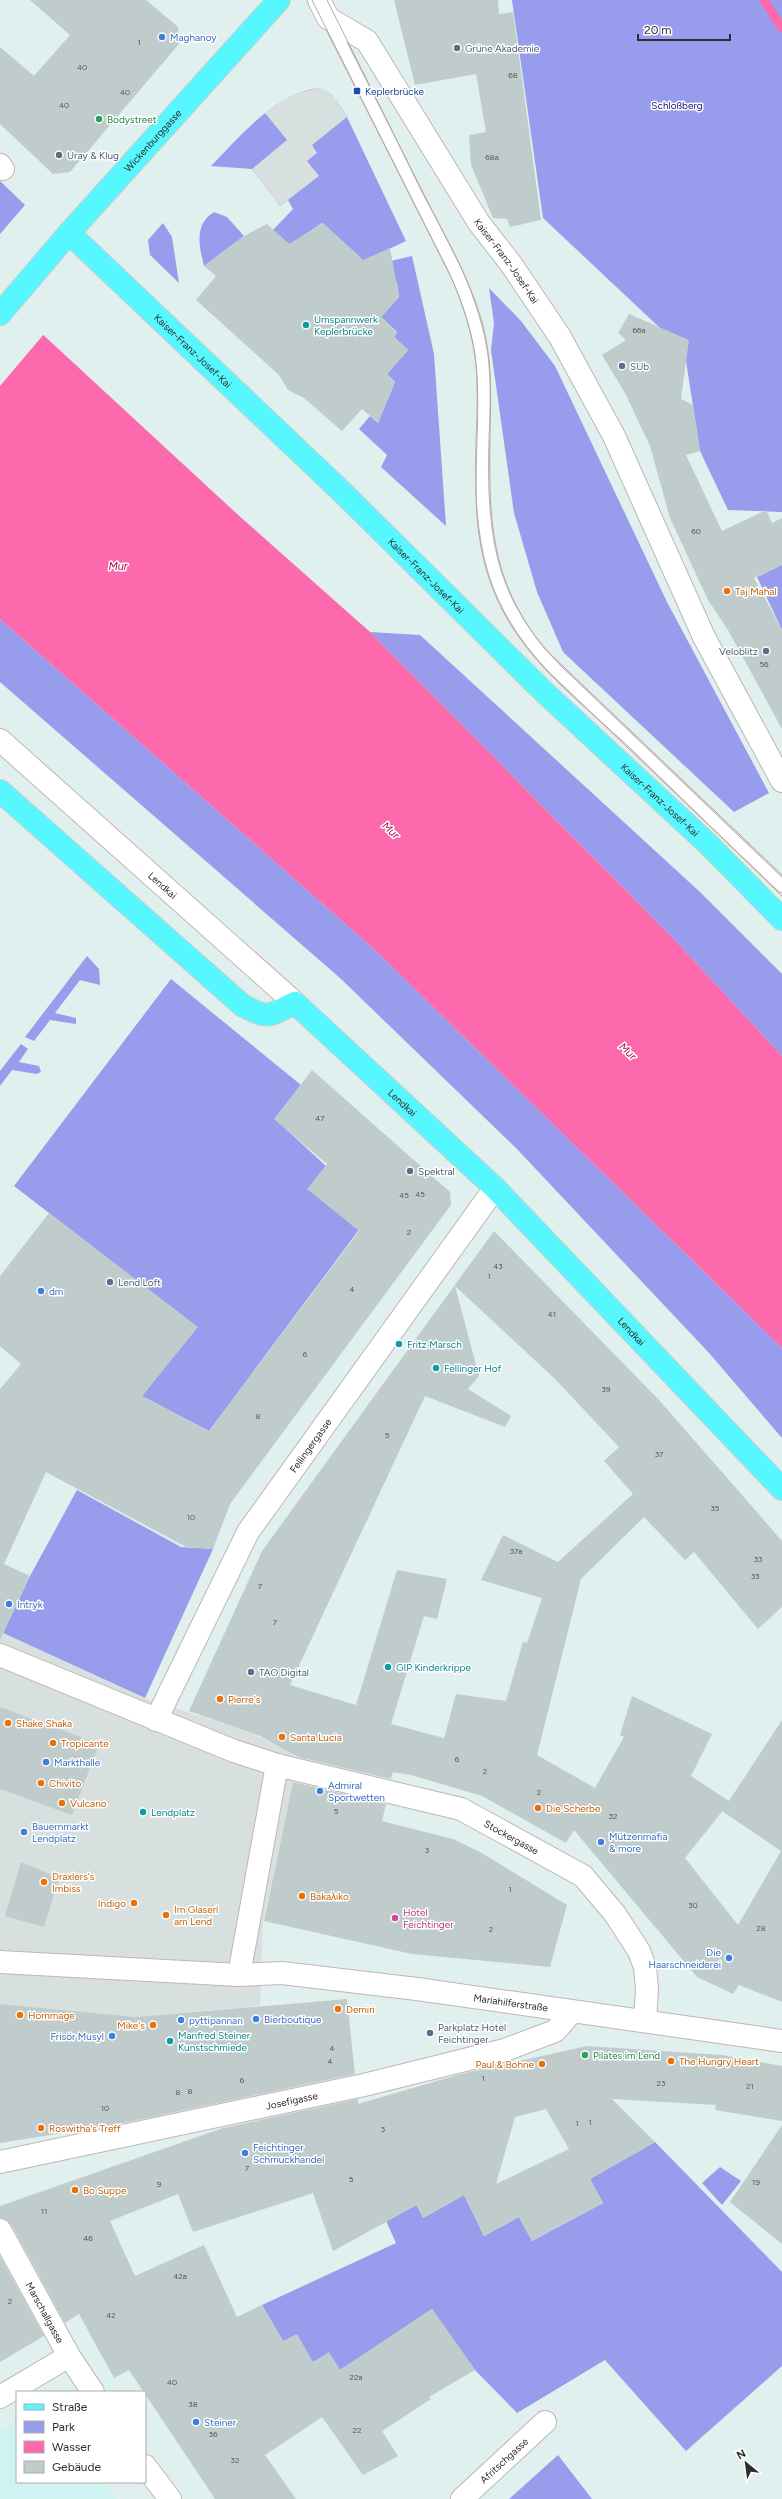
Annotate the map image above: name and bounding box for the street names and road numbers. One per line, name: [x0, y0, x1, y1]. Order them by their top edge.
street label: Wickenburggasse: [121, 106, 185, 175]
street label: Kaiser-Franz-Josef-Kai: [471, 216, 542, 306]
street label: Kaiser-Franz-Josef-Kai: [151, 311, 234, 391]
street label: Kaiser-Franz-Josef-Kai: [385, 535, 467, 616]
street label: Kaiser-Franz-Josef-Kai: [618, 761, 702, 840]
street label: Lendkai: [145, 869, 180, 902]
street label: Lendkai: [385, 1086, 419, 1119]
street label: Lendkai: [615, 1315, 648, 1349]
street label: Fellingergasse: [287, 1416, 335, 1475]
street label: Stockergasse: [482, 1817, 541, 1858]
street label: Mariahilferstraße: [473, 1991, 549, 2015]
street label: Josefigasse: [264, 2089, 319, 2113]
street label: Marschallgasse: [23, 2280, 67, 2346]
street label: Afritschgasse: [477, 2435, 531, 2486]

